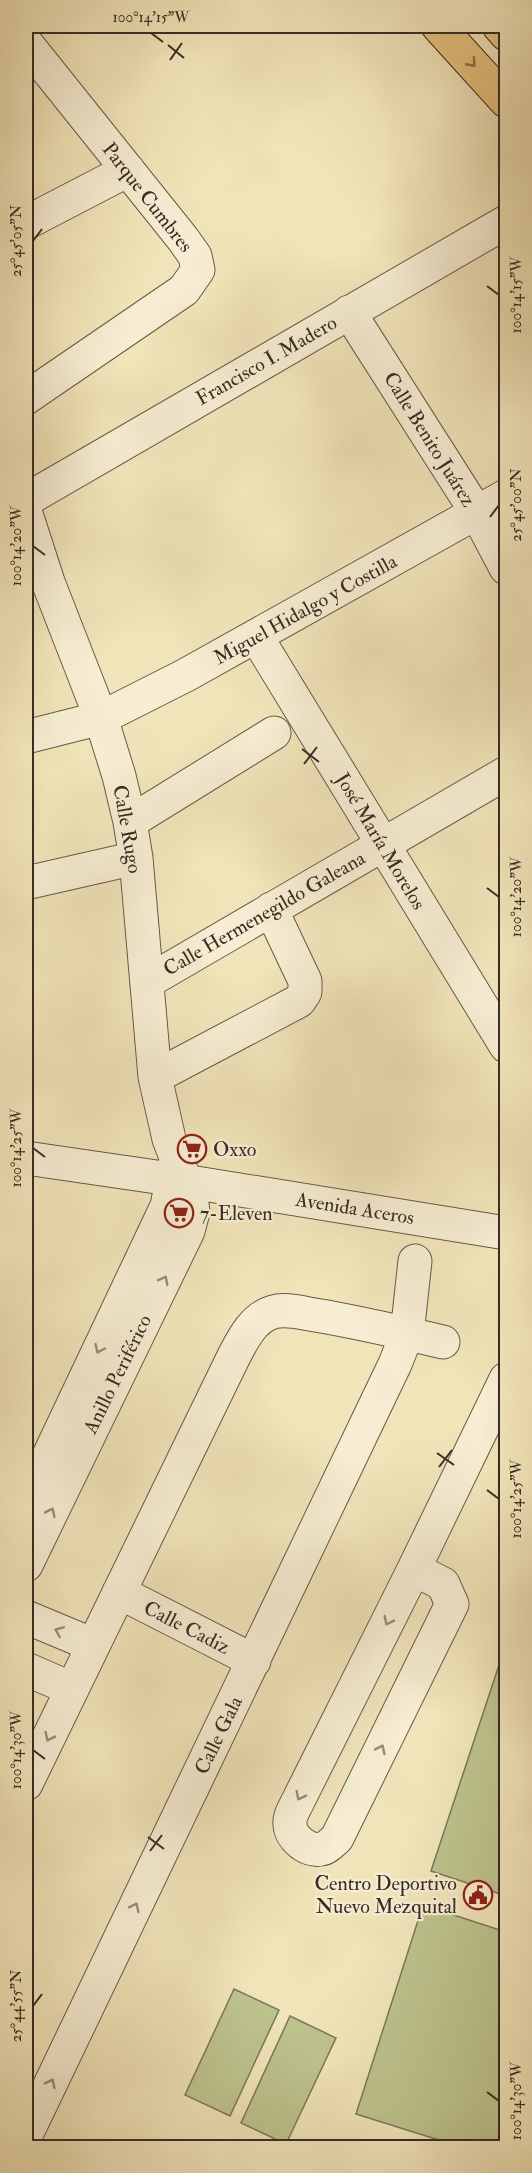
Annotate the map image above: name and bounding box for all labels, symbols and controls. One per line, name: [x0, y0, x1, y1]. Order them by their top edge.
text: 100°14'15"W: [113, 8, 190, 27]
one-way arrow: [465, 57, 476, 67]
street label: Parque Cumbres: [97, 137, 198, 257]
text: 25°45'05"N: [7, 204, 26, 277]
text: 100°14'15"W: [507, 256, 526, 333]
street label: Francisco I. Madero: [191, 310, 341, 411]
street label: Calle Benito Juárez: [378, 367, 481, 512]
text: 25°45'00"N: [507, 468, 526, 542]
text: 100°14'20"W: [7, 505, 26, 586]
street label: Miguel Hidalgo y Costilla: [209, 548, 402, 670]
street label: José María Morelos: [329, 767, 431, 914]
street label: Calle Rugo: [107, 783, 148, 875]
street label: Calle Hermenegildo Galeana: [159, 845, 370, 982]
text: 100°14'20"W: [507, 856, 526, 937]
text: 100°14'25"W: [7, 1108, 26, 1188]
supermarket icon: Oxxo: [176, 1133, 208, 1165]
place label: Oxxo: [213, 1137, 256, 1162]
street label: Avenida Aceros: [293, 1187, 416, 1230]
supermarket icon: 7-Eleven: [163, 1197, 195, 1229]
place label: 7-Eleven: [200, 1201, 273, 1226]
one-way arrow: [156, 1275, 168, 1286]
street label: Anillo Periférico: [77, 1310, 157, 1439]
one-way arrow: [94, 1342, 106, 1353]
text: 100°14'25"W: [507, 1459, 526, 1539]
one-way arrow: [43, 1507, 55, 1518]
street label: Calle Cadiz: [140, 1595, 234, 1660]
one-way arrow: [384, 1615, 395, 1626]
one-way arrow: [55, 1626, 66, 1638]
street label: Calle Gala: [189, 1691, 248, 1778]
text: 100°14'30"W: [7, 1710, 26, 1789]
one-way arrow: [44, 1730, 56, 1741]
one-way arrow: [374, 1744, 386, 1755]
one-way arrow: [296, 1789, 308, 1800]
place label: Centro Deportivo Nuevo Mezquital: [314, 1871, 457, 1919]
public building icon: Centro Deportivo Nuevo Mezquital: [462, 1879, 494, 1911]
one-way arrow: [128, 1902, 140, 1913]
text: 25°44'55"N: [7, 1969, 26, 2042]
text: 100°14'30"W: [507, 2061, 526, 2140]
one-way arrow: [43, 2078, 55, 2089]

